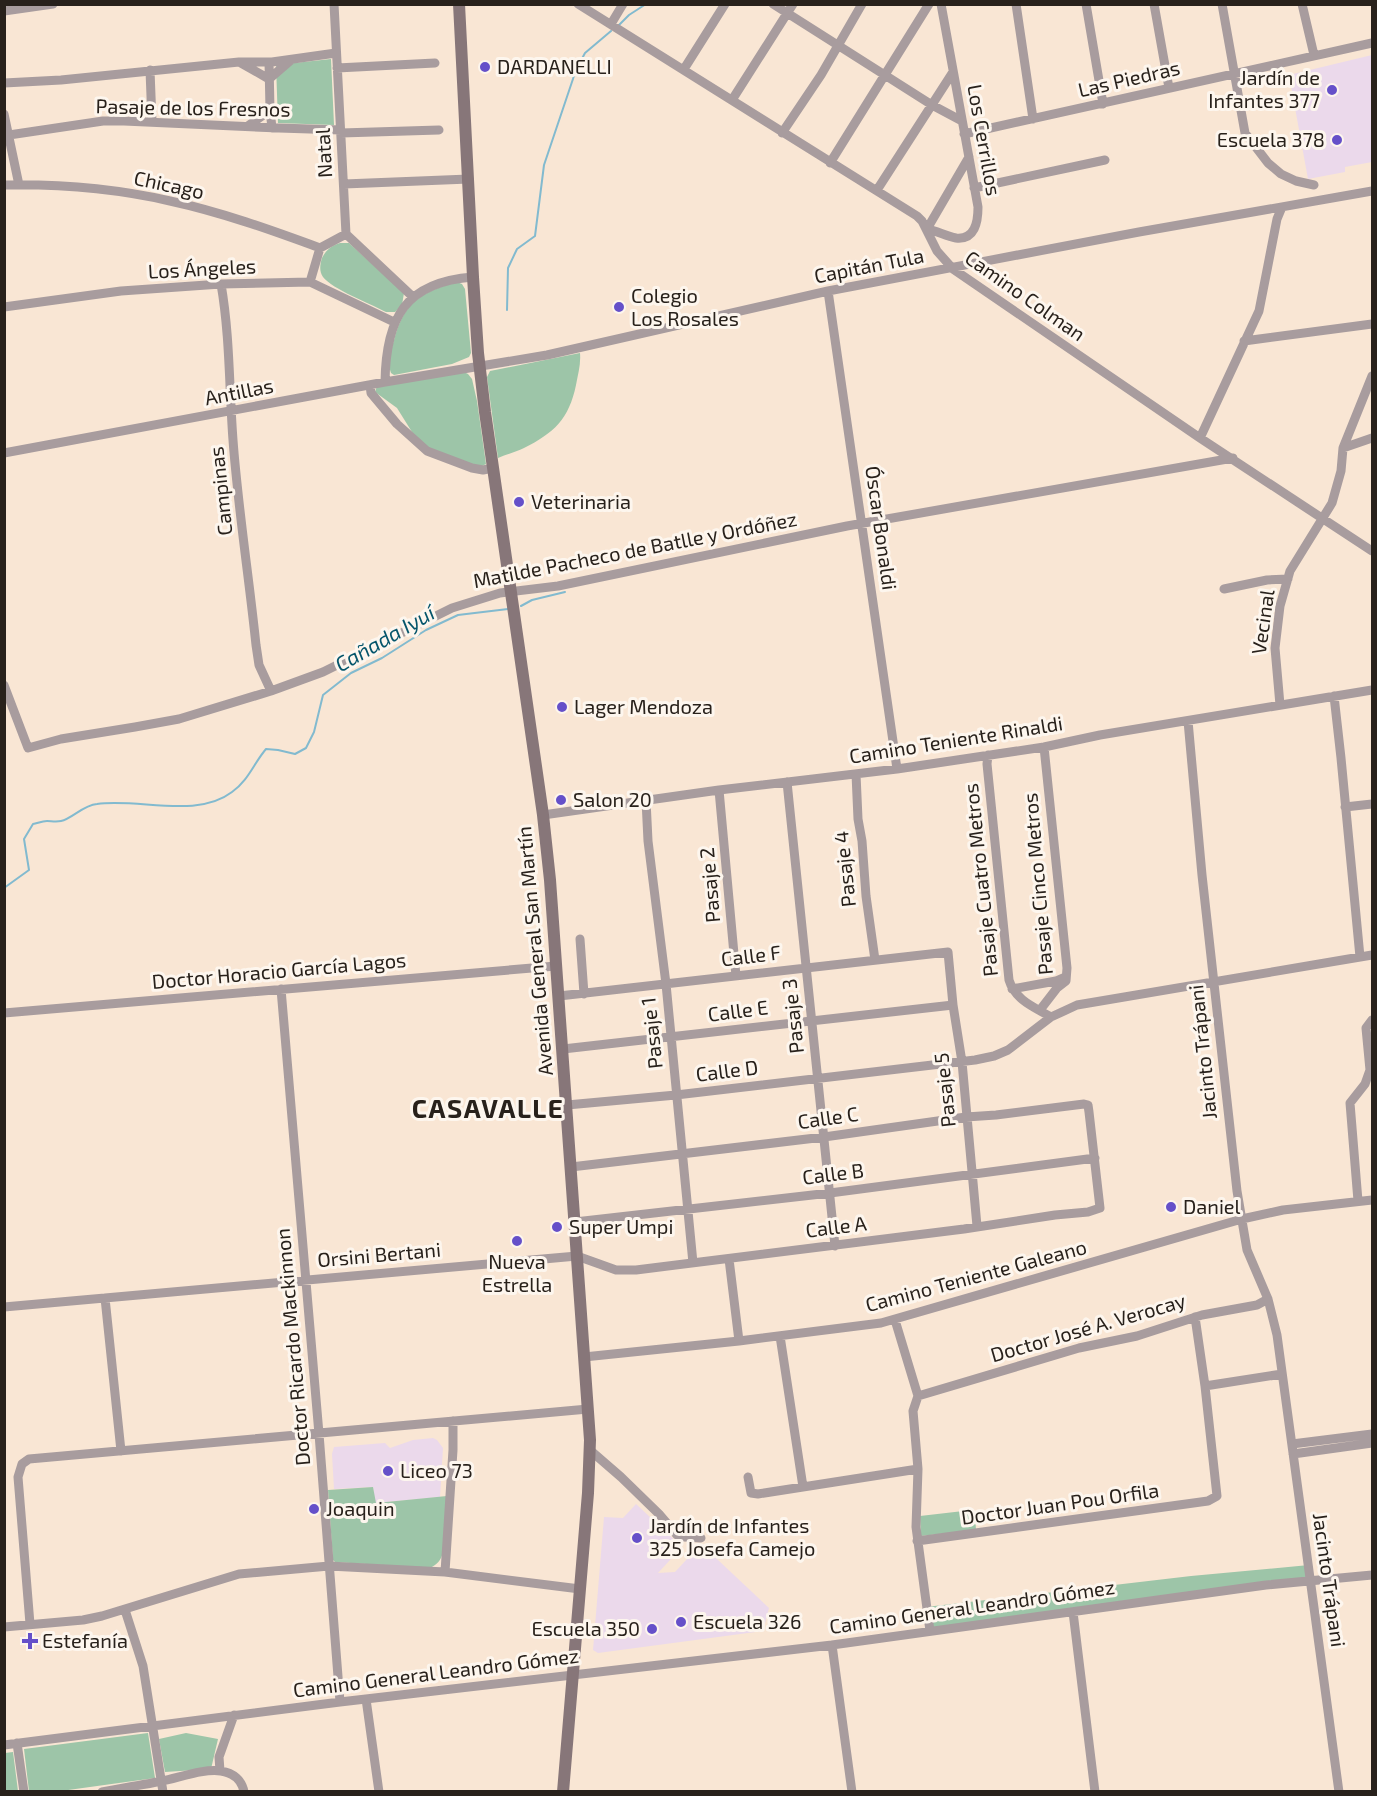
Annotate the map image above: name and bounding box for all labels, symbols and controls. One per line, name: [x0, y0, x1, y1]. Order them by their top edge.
place label: DARDANELLI: [497, 54, 612, 78]
street label: Las Piedras: [1075, 55, 1182, 101]
marker: DARDANELLI: [478, 60, 492, 74]
place label: Jardín de Infantes 377: [1208, 65, 1320, 112]
street label: Los Cerrillos: [963, 82, 1007, 197]
marker: Jardín de Infantes 377: [1325, 83, 1339, 97]
street label: Pasaje de los Fresnos: [95, 93, 291, 121]
place label: Escuela 378: [1217, 127, 1325, 151]
street label: Natal: [310, 128, 336, 178]
marker: Escuela 378: [1330, 133, 1344, 147]
street label: Chicago: [132, 165, 207, 203]
street label: Capitán Tula: [812, 243, 926, 287]
street label: Camino Colman: [961, 245, 1090, 345]
street label: Los Ángeles: [147, 253, 257, 283]
place label: Colegio Los Rosales: [631, 283, 739, 330]
marker: Colegio Los Rosales: [612, 300, 626, 314]
street label: Antillas: [202, 373, 275, 409]
street label: Campinas: [203, 445, 237, 537]
street label: Óscar Bonaldi: [861, 464, 903, 591]
place label: Veterinaria: [531, 489, 631, 513]
marker: Veterinaria: [512, 495, 526, 509]
street label: Matilde Pacheco de Batlle y Ordóñez: [471, 506, 799, 592]
street label: Vecinal: [1246, 588, 1278, 656]
water label: Cañada Iyuí: [330, 598, 440, 677]
place label: Lager Mendoza: [574, 694, 713, 718]
marker: Lager Mendoza: [555, 700, 569, 714]
street label: Camino Teniente Rinaldi: [847, 710, 1064, 768]
street label: Pasaje Cuatro Metros: [958, 782, 1002, 978]
place label: Salon 20: [573, 787, 652, 811]
street label: Pasaje Cinco Metros: [1017, 792, 1057, 976]
marker: Salon 20: [554, 793, 568, 807]
street label: Avenida General San Martín: [511, 825, 557, 1077]
street label: Pasaje 4: [828, 830, 860, 908]
street label: Pasaje 2: [694, 847, 724, 924]
street label: Calle F: [720, 939, 782, 971]
street label: Doctor Horacio García Lagos: [151, 947, 407, 993]
street label: Pasaje 3: [776, 977, 808, 1055]
street label: Jacinto Trápani: [1183, 984, 1221, 1121]
street label: Calle E: [706, 994, 769, 1026]
street label: Pasaje 1: [635, 996, 667, 1070]
street label: Pasaje 5: [928, 1052, 960, 1129]
street label: Calle D: [694, 1054, 759, 1086]
district label: CASAVALLE: [412, 1092, 564, 1123]
street label: Calle C: [796, 1101, 860, 1133]
street label: Calle B: [801, 1157, 865, 1189]
place label: Daniel: [1183, 1194, 1241, 1218]
marker: Daniel: [1164, 1200, 1178, 1214]
street label: Calle A: [804, 1210, 868, 1242]
place label: Super Umpi: [569, 1214, 673, 1238]
marker: Super Umpi: [550, 1220, 564, 1234]
street label: Doctor Ricardo Mackinnon: [270, 1227, 314, 1467]
marker: Nueva Estrella: [510, 1234, 524, 1248]
street label: Camino Teniente Galeano: [863, 1234, 1089, 1316]
street label: Orsini Bertani: [316, 1237, 442, 1271]
place label: Nueva Estrella: [482, 1249, 552, 1296]
street label: Doctor José A. Verocay: [987, 1288, 1188, 1366]
place label: Liceo 73: [400, 1458, 473, 1482]
marker: Liceo 73: [381, 1464, 395, 1478]
street label: Doctor Juan Pou Orfila: [959, 1477, 1160, 1529]
place label: Joaquin: [326, 1496, 395, 1520]
marker: Joaquin: [307, 1502, 321, 1516]
street label: Jacinto Trápani: [1309, 1511, 1351, 1648]
place label: Jardín de Infantes 325 Josefa Camejo: [649, 1513, 815, 1560]
marker: Jardín de Infantes 325 Josefa Camejo: [630, 1531, 644, 1545]
street label: Camino General Leandro Gómez: [828, 1574, 1116, 1638]
place label: Escuela 326: [693, 1609, 801, 1633]
marker: Escuela 326: [674, 1615, 688, 1629]
place label: Escuela 350: [531, 1616, 640, 1640]
marker: Escuela 350: [645, 1622, 659, 1636]
place label: Estefanía: [42, 1628, 128, 1652]
marker: Estefanía: [23, 1634, 37, 1648]
street label: Camino General Leandro Gómez: [292, 1643, 580, 1701]

